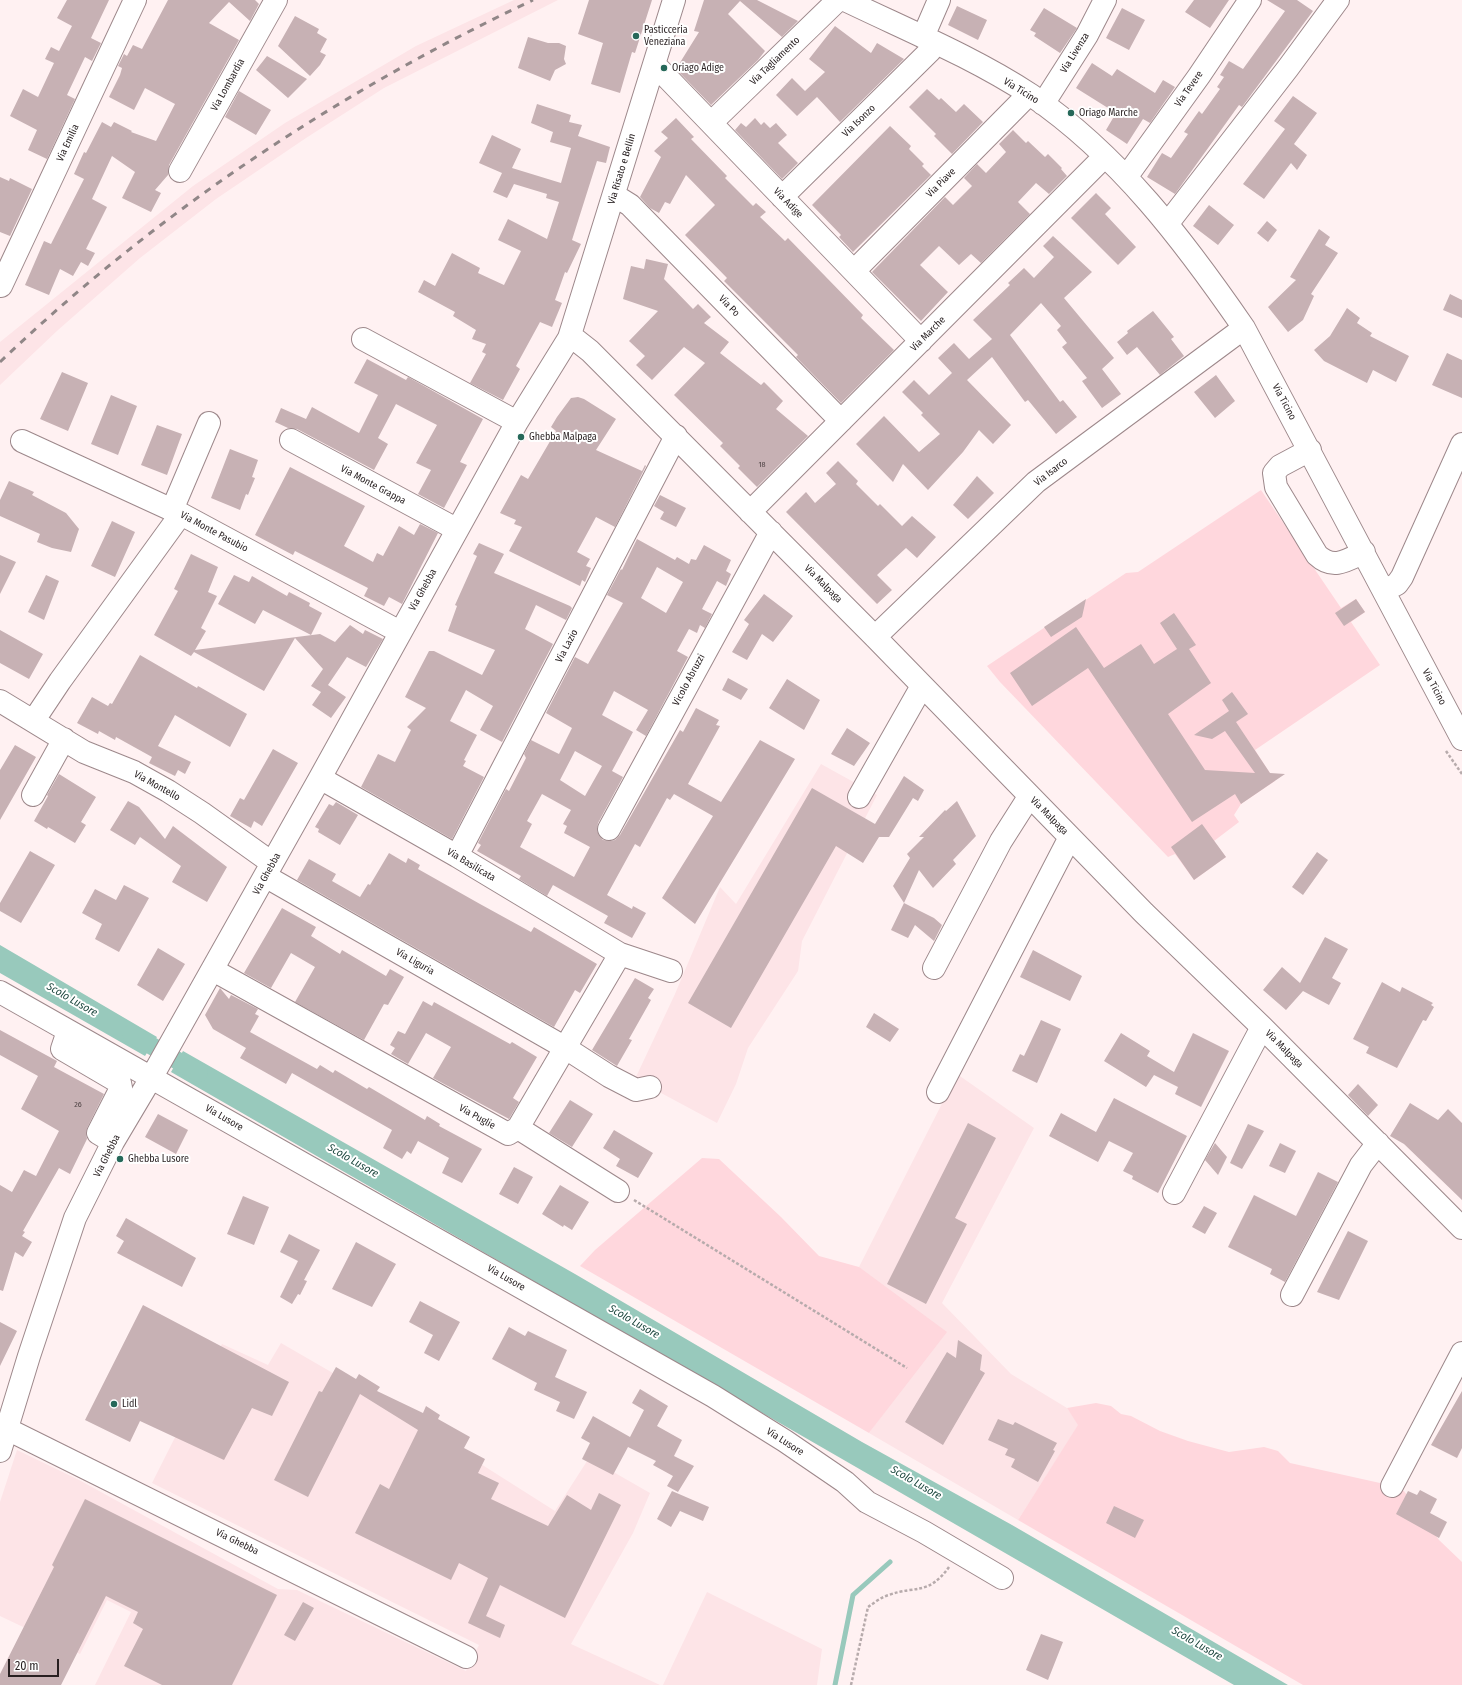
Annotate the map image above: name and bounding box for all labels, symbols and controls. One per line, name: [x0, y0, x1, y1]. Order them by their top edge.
place label: Pasticceria Veneziana: [644, 24, 688, 48]
marker: Pasticceria Veneziana: [631, 31, 641, 41]
street label: Via Livenza: [1058, 31, 1092, 75]
street label: Via Tagliamento: [748, 34, 802, 88]
street label: Via Lombardia: [209, 57, 247, 113]
place label: Oriago Adige: [672, 62, 724, 74]
marker: Oriago Adige: [659, 63, 669, 73]
street label: Via Tevere: [1172, 69, 1206, 109]
street label: Via Ticino: [1001, 75, 1041, 107]
street label: Via Isonzo: [840, 102, 878, 140]
place label: Oriago Marche: [1079, 107, 1138, 119]
marker: Oriago Marche: [1066, 108, 1076, 118]
street label: Via Emilia: [54, 122, 82, 164]
street label: Via Risato e Bellin: [606, 132, 638, 206]
street label: Via Piave: [924, 166, 958, 200]
street label: Via Adige: [771, 185, 805, 221]
street label: Via Po: [716, 293, 742, 319]
street label: Via Marche: [908, 314, 948, 354]
street label: Via Ticino: [1269, 382, 1299, 422]
place label: Ghebba Malpaga: [529, 431, 597, 443]
marker: Ghebba Malpaga: [516, 432, 526, 442]
street label: Via Isarco: [1032, 455, 1070, 489]
house number: 18: [758, 460, 766, 470]
street label: Via Monte Grappa: [338, 463, 408, 507]
street label: Via Monte Pasubio: [178, 509, 250, 555]
street label: Via Malpaga: [801, 562, 845, 606]
street label: Via Ghebba: [407, 567, 439, 613]
street label: Via Lazio: [553, 627, 581, 665]
street label: Vicolo Abruzzi: [670, 652, 708, 708]
street label: Via Ticino: [1419, 667, 1449, 707]
street label: Via Montello: [132, 768, 182, 804]
street label: Via Malpaga: [1027, 794, 1071, 838]
street label: Via Basilicata: [445, 846, 497, 884]
street label: Via Ghebba: [251, 851, 283, 897]
street label: Via Liguria: [394, 946, 436, 978]
water label: Scolo Lusore: [44, 980, 100, 1020]
street label: Via Malpaga: [1262, 1027, 1306, 1071]
house number: 26: [74, 1100, 82, 1110]
street label: Via Lusore: [203, 1102, 245, 1134]
street label: Via Puglie: [457, 1102, 497, 1132]
street label: Via Ghebba: [91, 1133, 123, 1179]
water label: Scolo Lusore: [325, 1141, 381, 1181]
place label: Ghebba Lusore: [128, 1153, 189, 1165]
marker: Ghebba Lusore: [115, 1154, 125, 1164]
street label: Via Lusore: [485, 1262, 527, 1294]
water label: Scolo Lusore: [606, 1302, 662, 1342]
place label: Lidl: [122, 1398, 137, 1410]
marker: Lidl: [109, 1399, 119, 1409]
street label: Via Lusore: [764, 1426, 806, 1458]
water label: Scolo Lusore: [888, 1463, 944, 1503]
street label: Via Ghebba: [214, 1526, 260, 1558]
water label: Scolo Lusore: [1169, 1624, 1225, 1664]
scale bar: [10, 1651, 61, 1677]
text: 20 m: [15, 1659, 39, 1673]

